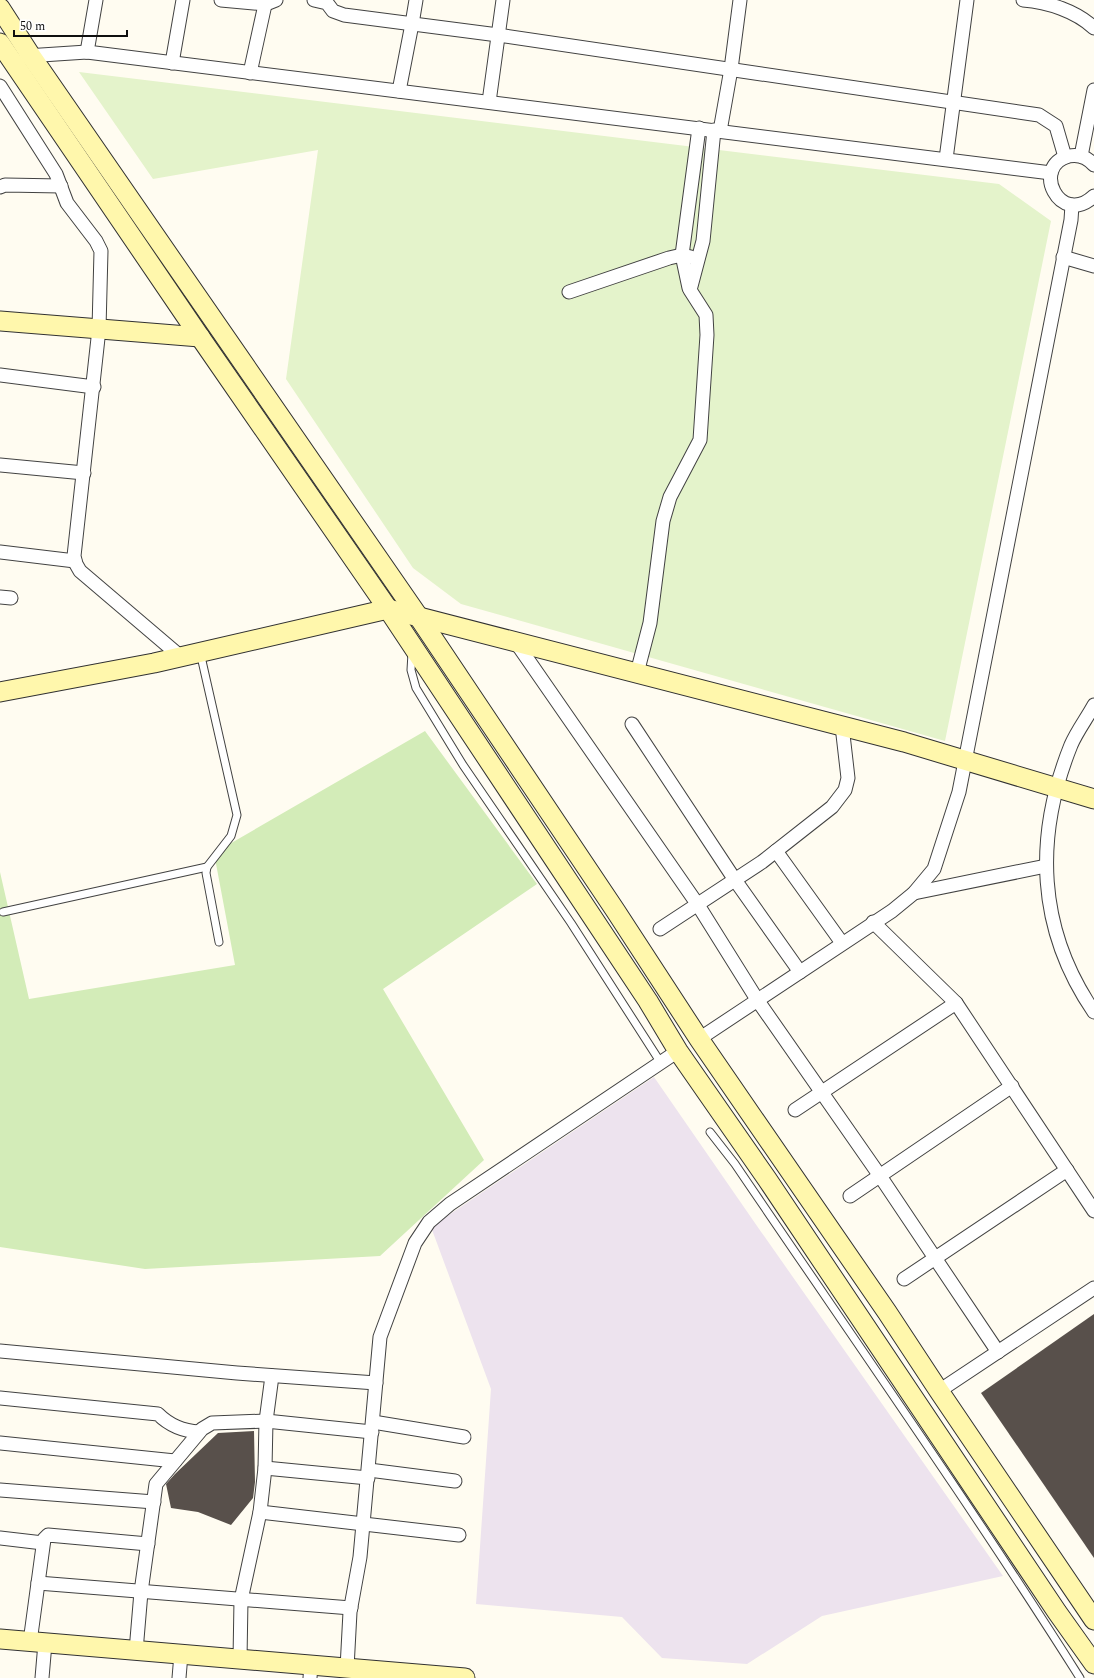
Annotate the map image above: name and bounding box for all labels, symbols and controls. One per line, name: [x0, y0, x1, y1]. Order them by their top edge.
scale bar: [14, 12, 127, 38]
text: 50 m: [20, 17, 45, 36]

